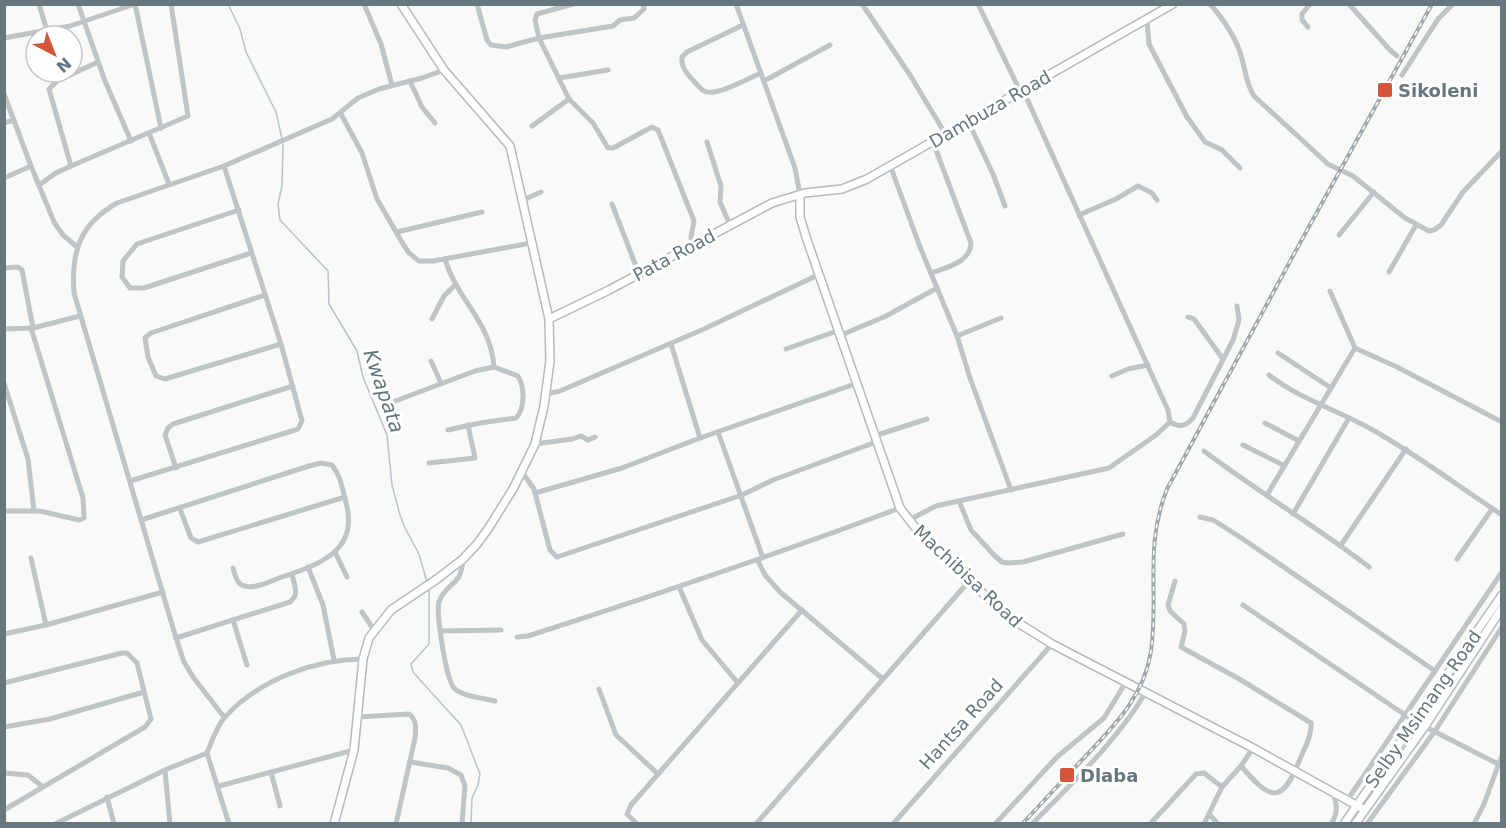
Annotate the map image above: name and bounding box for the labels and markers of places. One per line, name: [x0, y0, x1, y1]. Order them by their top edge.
place label: Sikoleni: [1398, 80, 1478, 101]
marker: Sikoleni: [1376, 81, 1394, 99]
place label: Dlaba: [1080, 765, 1138, 786]
marker: Dlaba: [1058, 766, 1076, 784]

